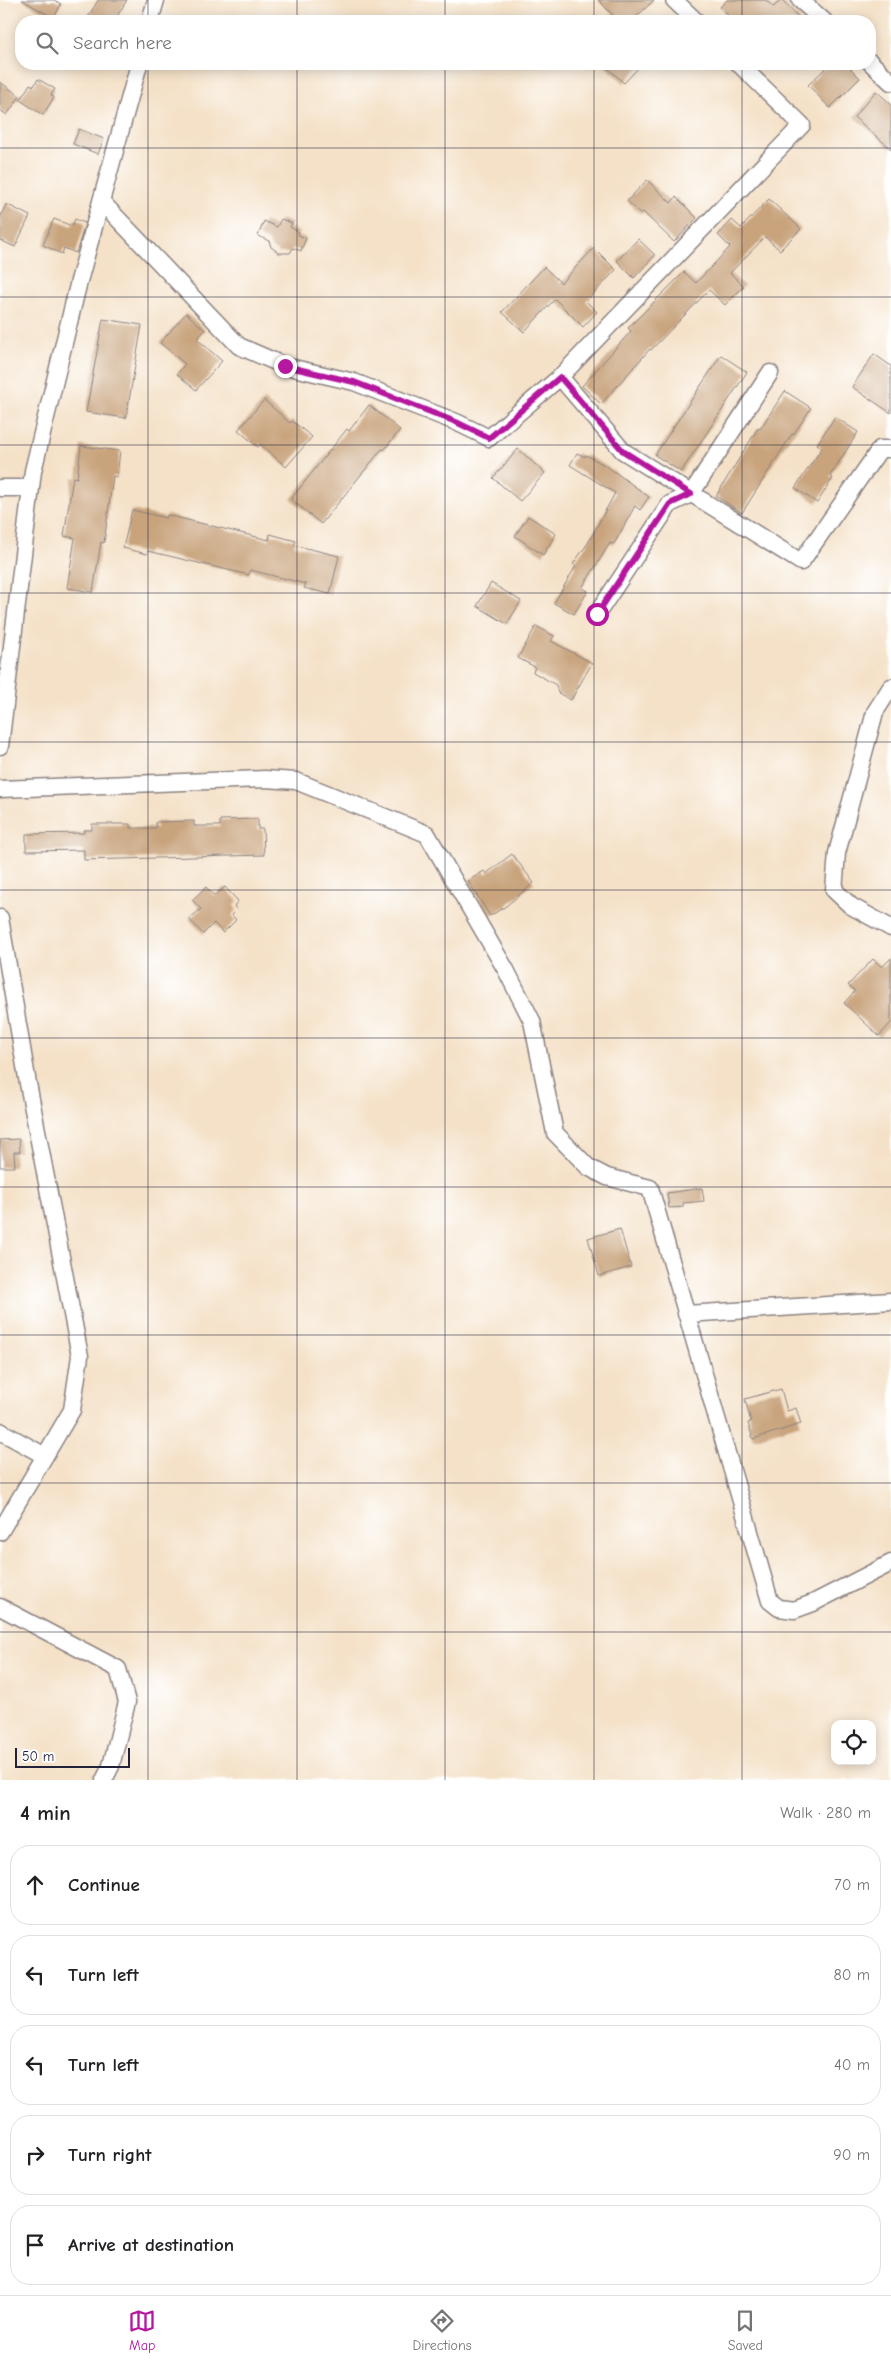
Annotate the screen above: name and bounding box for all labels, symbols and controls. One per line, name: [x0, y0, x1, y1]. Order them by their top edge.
search box: [15, 15, 876, 70]
icon: search: [33, 29, 61, 57]
text: Search here: [73, 32, 172, 54]
route end: [274, 355, 297, 378]
route start: [586, 603, 609, 626]
map controls: [831, 1720, 876, 1765]
button: locate: [831, 1720, 876, 1765]
scale bar: [15, 1745, 130, 1768]
text: 50 m: [22, 1748, 54, 1765]
text: 4 min: [20, 1801, 71, 1825]
text: Walk · 280 m: [780, 1804, 871, 1822]
icon: ahead: [21, 1871, 49, 1899]
text: Continue: [68, 1874, 140, 1896]
text: 70 m: [834, 1876, 870, 1894]
icon: left: [21, 1961, 49, 1989]
text: Turn left: [68, 1964, 139, 1986]
text: 80 m: [833, 1966, 870, 1984]
icon: left: [21, 2051, 49, 2079]
text: Turn left: [68, 2054, 139, 2076]
text: 40 m: [834, 2056, 870, 2074]
icon: right: [21, 2141, 49, 2169]
text: Turn right: [68, 2144, 152, 2166]
text: 90 m: [833, 2146, 870, 2164]
icon: arrive: [21, 2231, 49, 2259]
text: Arrive at destination: [68, 2234, 234, 2256]
tab: Map: [128, 2307, 156, 2354]
tab: Directions: [412, 2307, 472, 2354]
tab: Saved: [728, 2307, 763, 2354]

